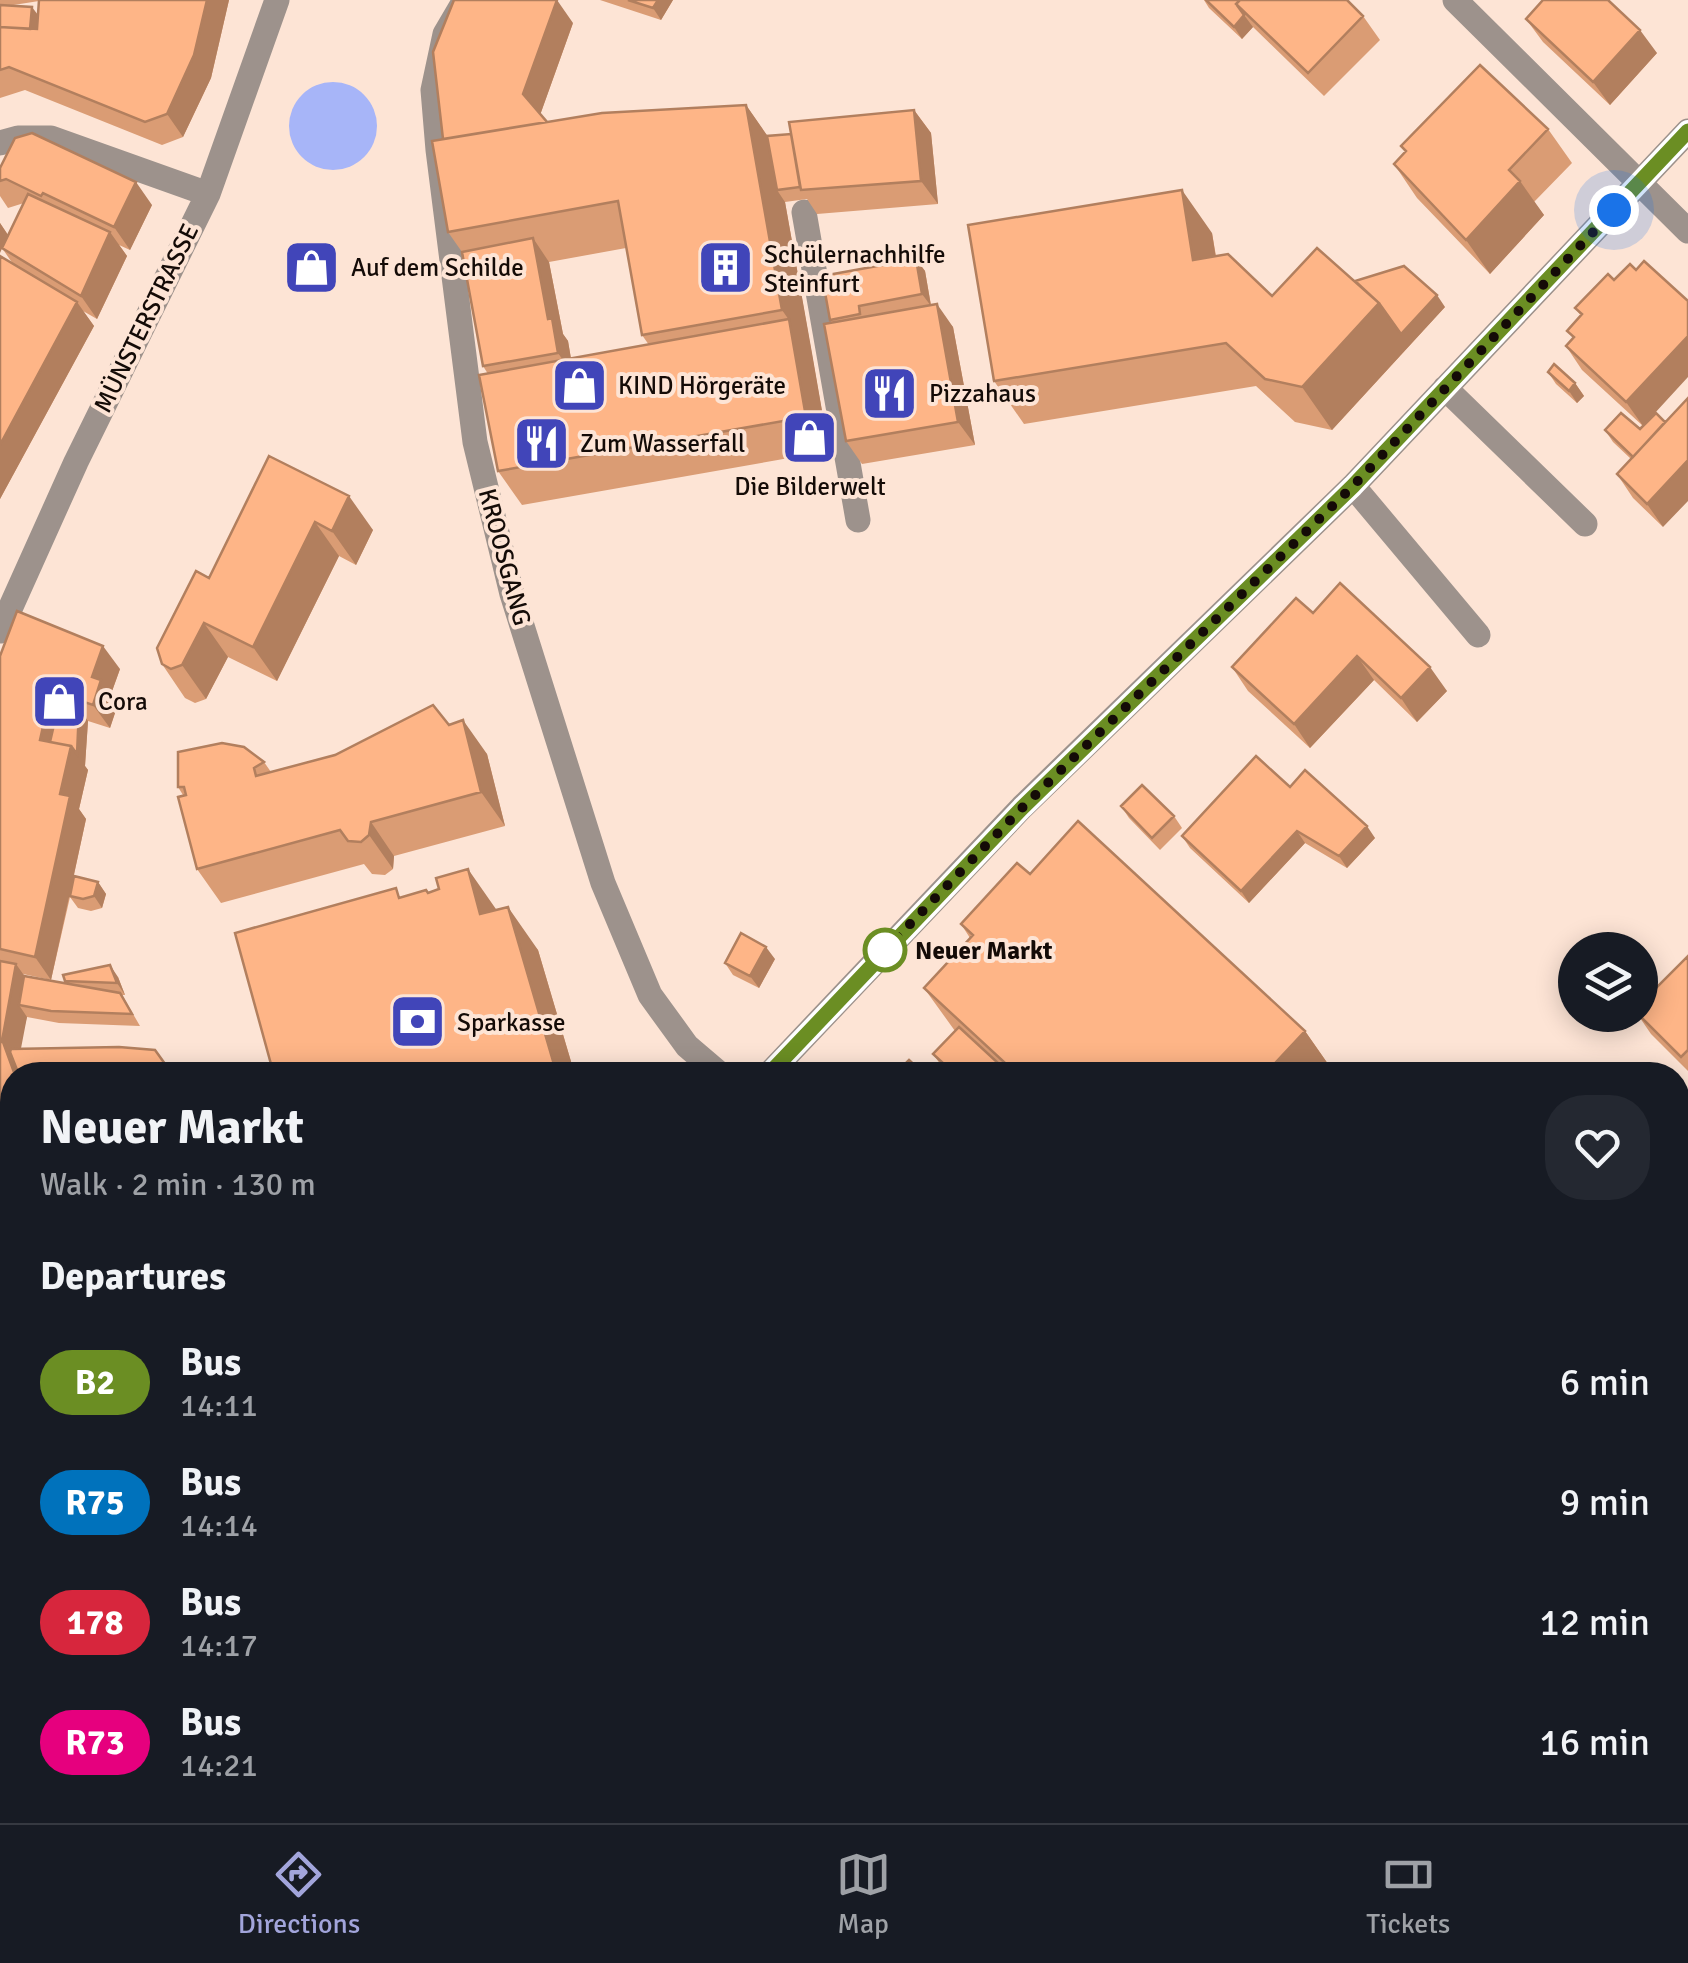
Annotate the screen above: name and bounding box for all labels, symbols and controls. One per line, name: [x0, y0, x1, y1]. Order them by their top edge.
your location: [1589, 185, 1639, 235]
street label: MÜNSTERSTRASSE: [87, 219, 205, 417]
shop icon: Auf dem Schilde: [282, 237, 342, 297]
building icon: Schülernachhilfe Steinfurt: [695, 238, 755, 298]
place label: Schülernachhilfe Steinfurt: [764, 239, 946, 299]
place label: Auf dem Schilde: [351, 252, 524, 283]
shop icon: KIND Hörgeräte: [549, 355, 609, 415]
restaurant icon: Pizzahaus: [860, 363, 920, 423]
place label: KIND Hörgeräte: [618, 370, 786, 401]
place label: Pizzahaus: [929, 378, 1036, 409]
shop icon: Die Bilderwelt: [780, 407, 840, 467]
restaurant icon: Zum Wasserfall: [511, 413, 571, 473]
place label: Zum Wasserfall: [580, 428, 745, 459]
place label: Die Bilderwelt: [734, 471, 886, 502]
street label: KROOSGANG: [472, 485, 538, 629]
shop icon: Cora: [29, 671, 89, 731]
place label: Cora: [98, 686, 148, 717]
marker: Neuer Markt: [864, 929, 906, 971]
map controls: [1558, 932, 1658, 1032]
button: layers: [1558, 932, 1658, 1032]
place label: Neuer Markt: [915, 935, 1052, 966]
bank icon: Sparkasse: [388, 992, 448, 1052]
place label: Sparkasse: [457, 1007, 566, 1038]
button: heart: [1545, 1095, 1650, 1200]
text: Neuer Markt: [40, 1098, 304, 1157]
text: Walk · 2 min · 130 m: [40, 1165, 316, 1204]
text: Departures: [40, 1253, 226, 1300]
text: Bus: [180, 1339, 241, 1386]
text: 6 min: [1560, 1359, 1650, 1406]
text: B2: [75, 1361, 115, 1404]
text: 14:11: [180, 1386, 258, 1425]
text: Bus: [180, 1459, 241, 1506]
text: 9 min: [1560, 1479, 1650, 1526]
text: R75: [65, 1481, 125, 1524]
text: 14:14: [180, 1506, 258, 1545]
text: Bus: [180, 1579, 241, 1626]
text: 12 min: [1539, 1599, 1650, 1646]
text: 178: [67, 1601, 123, 1644]
text: 14:17: [180, 1626, 258, 1665]
text: Bus: [180, 1699, 241, 1746]
text: 16 min: [1539, 1719, 1650, 1766]
text: R73: [65, 1721, 125, 1764]
text: 14:21: [180, 1746, 258, 1785]
tab: Directions: [238, 1847, 360, 1941]
tab: Map: [836, 1847, 891, 1941]
tab: Tickets: [1366, 1847, 1450, 1941]

